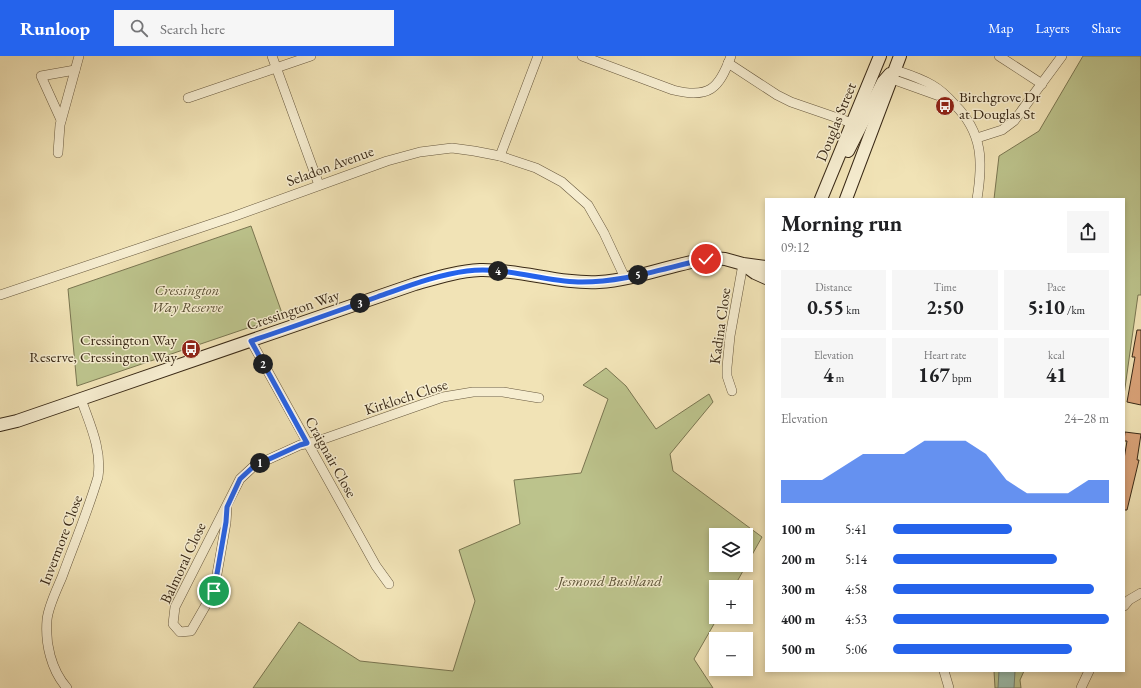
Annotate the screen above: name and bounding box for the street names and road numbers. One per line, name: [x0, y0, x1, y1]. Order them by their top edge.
street label: Douglas Street: [811, 79, 860, 164]
street label: Seladon Avenue: [284, 141, 376, 190]
street label: Cressington Way: [244, 285, 342, 334]
street label: Kadina Close: [705, 286, 734, 365]
street label: Kirkloch Close: [362, 374, 450, 419]
street label: Craignair Close: [301, 413, 362, 501]
street label: Invermore Close: [35, 492, 86, 588]
street label: Balmoral Close: [155, 519, 210, 606]

